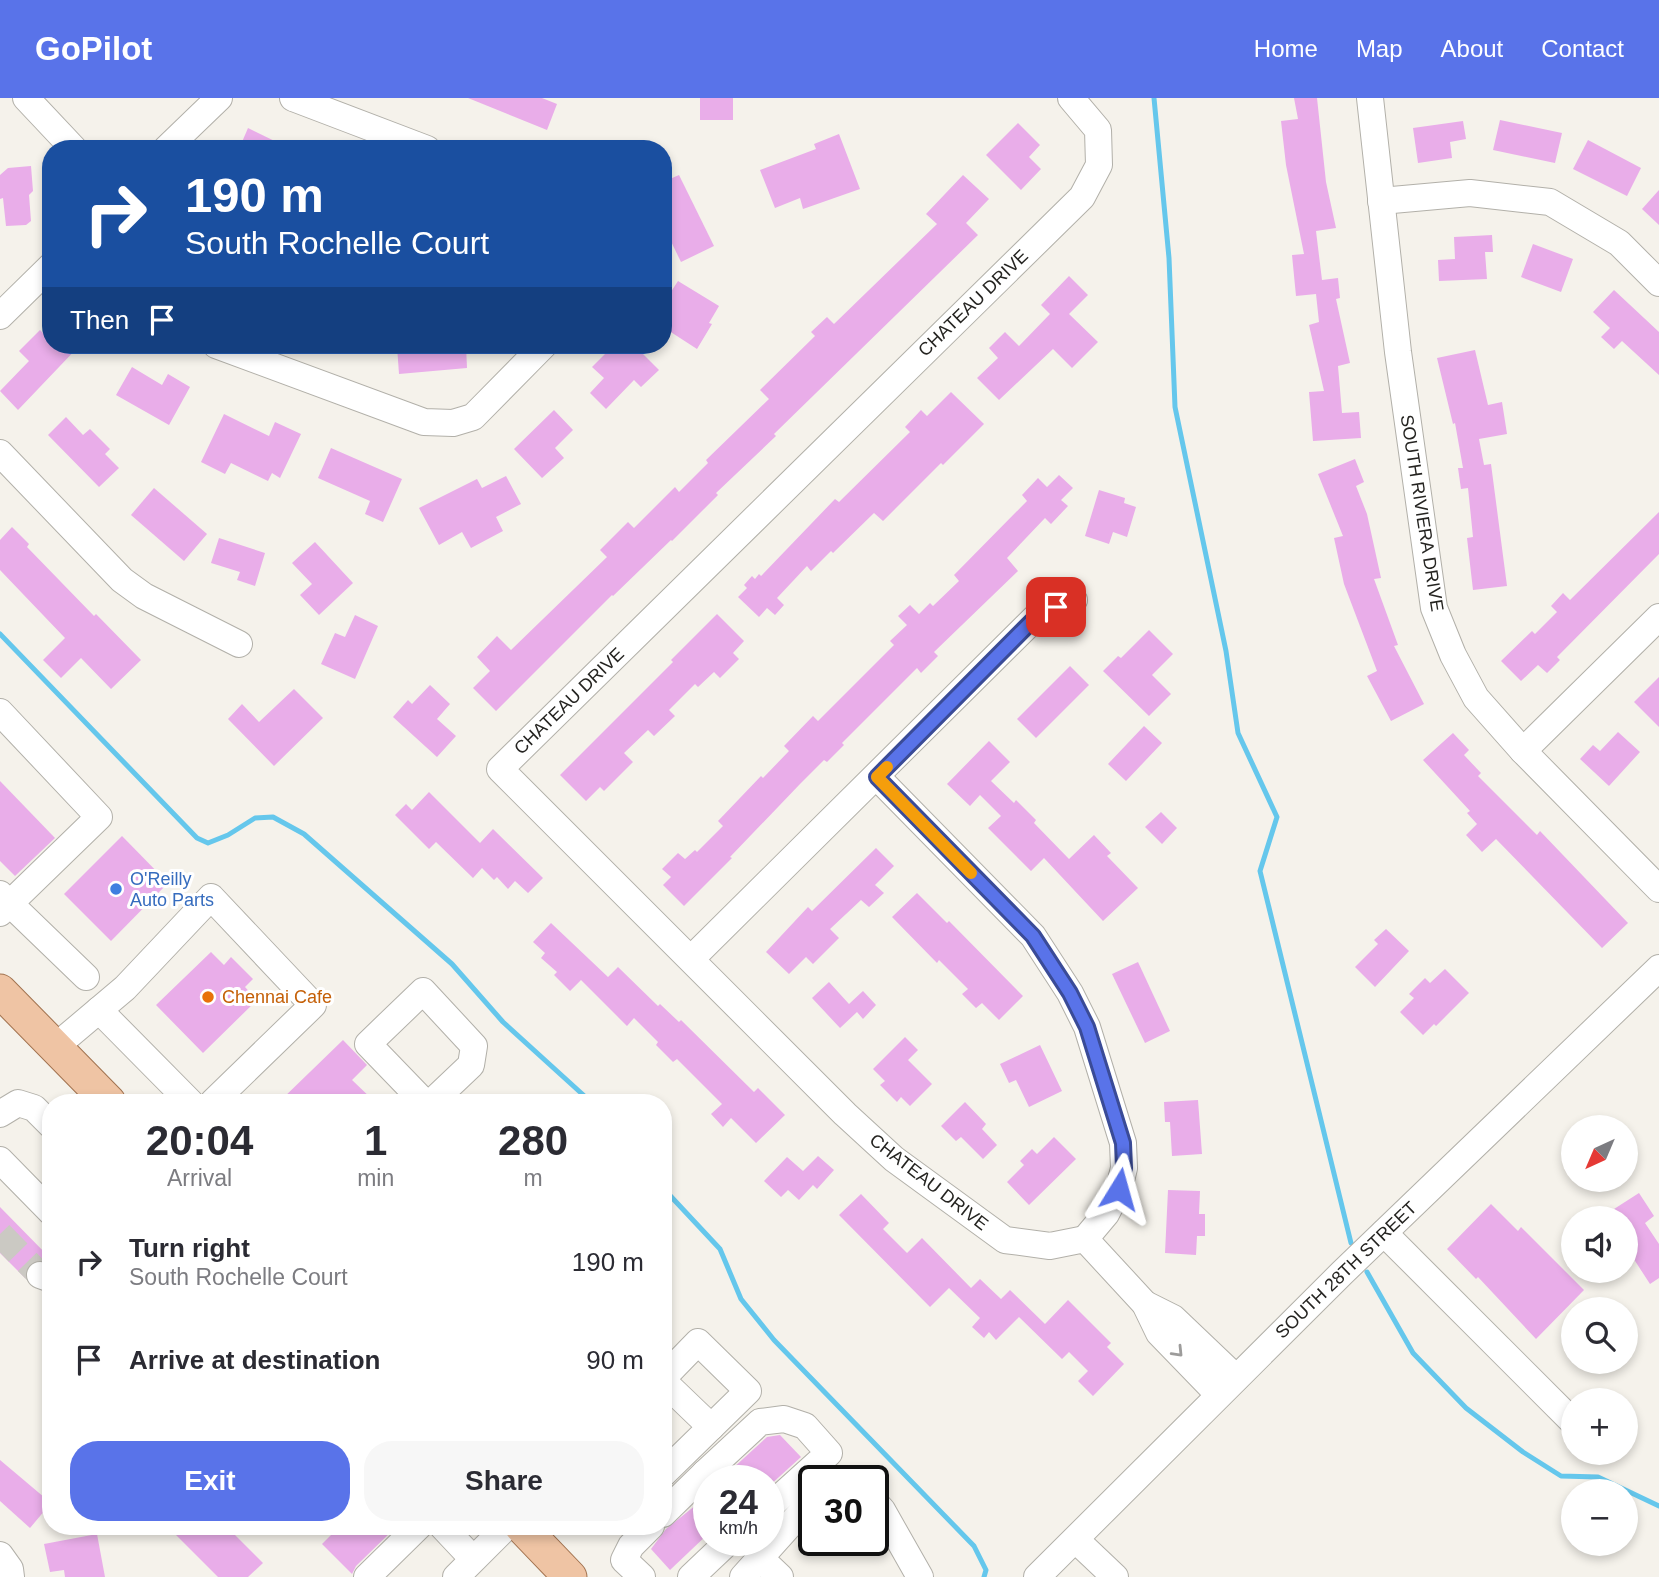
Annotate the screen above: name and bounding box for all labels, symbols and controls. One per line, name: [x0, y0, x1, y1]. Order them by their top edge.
text: GoPilot: [35, 30, 152, 67]
text: Home: [1254, 35, 1318, 62]
text: Map: [1356, 35, 1403, 62]
text: About: [1441, 35, 1503, 62]
text: Contact: [1541, 35, 1624, 62]
icon: right: [70, 168, 161, 259]
text: 190 m: [185, 168, 324, 222]
text: South Rochelle Court: [185, 225, 489, 261]
street label: CHATEAU DRIVE: [914, 246, 1032, 360]
icon: arrive: [143, 301, 181, 339]
text: Then: [70, 305, 129, 335]
street label: SOUTH RIVIERA DRIVE: [1397, 413, 1447, 613]
pin: [1026, 577, 1086, 637]
icon: arrive: [1037, 588, 1075, 626]
street label: CHATEAU DRIVE: [510, 644, 628, 758]
place label: O'Reilly Auto Parts: [130, 869, 214, 910]
marker: O'Reilly Auto Parts: [108, 881, 124, 897]
place label: Chennai Cafe: [222, 987, 332, 1007]
marker: Chennai Cafe: [200, 989, 216, 1005]
north arrow: [1561, 1115, 1638, 1192]
map controls: [1561, 1115, 1638, 1556]
text: 20:04: [146, 1117, 253, 1164]
text: 1: [364, 1117, 387, 1164]
text: 280: [498, 1117, 568, 1164]
street label: CHATEAU DRIVE: [866, 1130, 992, 1234]
position arrow: [1082, 1152, 1156, 1226]
text: Arrival: [167, 1165, 232, 1191]
text: min: [357, 1165, 394, 1191]
text: m: [524, 1165, 543, 1191]
street label: SOUTH 28TH STREET: [1271, 1197, 1421, 1343]
button: sound: [1561, 1206, 1638, 1283]
text: Turn right: [129, 1233, 250, 1263]
icon: right: [70, 1243, 108, 1281]
text: 190 m: [572, 1247, 644, 1277]
text: South Rochelle Court: [129, 1264, 348, 1290]
button: search: [1561, 1297, 1638, 1374]
icon: arrive: [70, 1341, 108, 1379]
one-way arrow: [1169, 1344, 1182, 1357]
text: Arrive at destination: [129, 1345, 380, 1375]
text: 90 m: [586, 1345, 644, 1375]
button: +: [1561, 1388, 1638, 1465]
button: Exit: [70, 1441, 350, 1521]
button: Share: [364, 1441, 644, 1521]
speed limit sign: 30: [798, 1465, 889, 1556]
button: −: [1561, 1479, 1638, 1556]
text: 24: [719, 1482, 758, 1521]
text: km/h: [719, 1518, 758, 1538]

